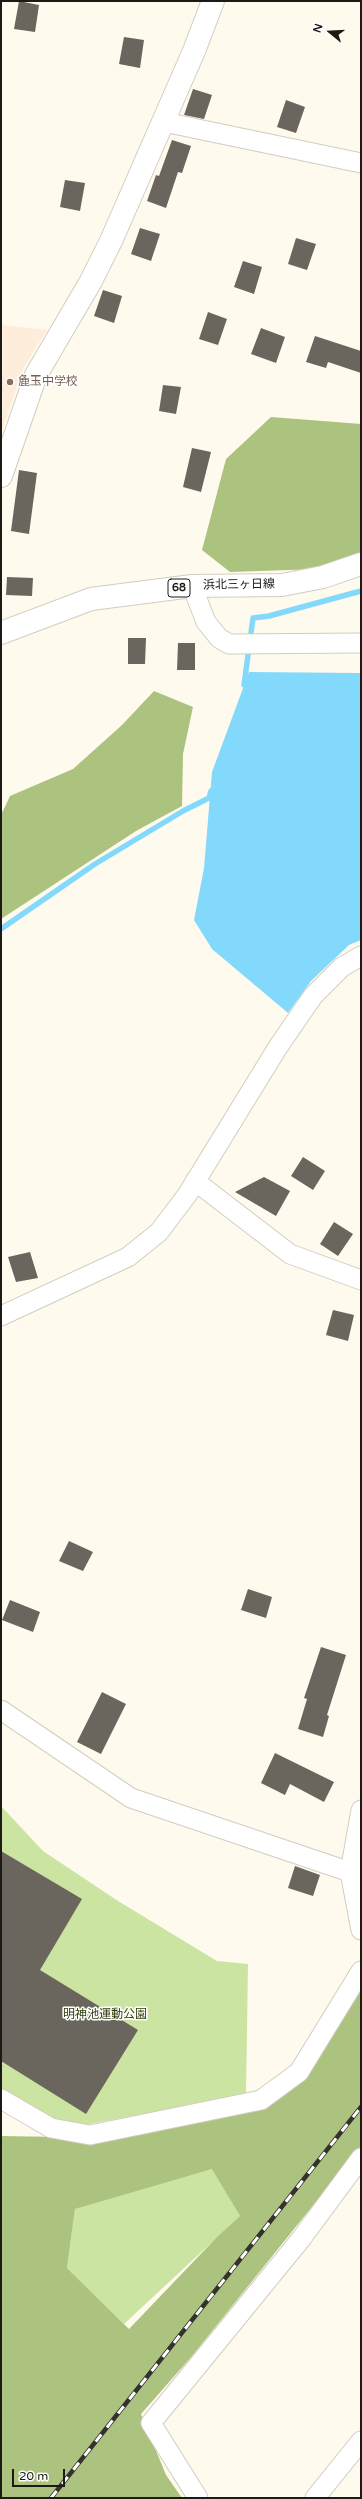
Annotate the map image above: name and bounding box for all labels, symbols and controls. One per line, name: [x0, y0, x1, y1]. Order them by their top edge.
north arrow: [310, 12, 350, 52]
text: N: [311, 22, 326, 34]
place label: 麁玉中学校: [18, 375, 78, 389]
marker: 麁玉中学校: [5, 377, 15, 387]
street label: 浜北三ヶ日線: [203, 577, 275, 593]
road number: 68: [168, 579, 190, 597]
park label: 明神池運動公園: [63, 2008, 147, 2022]
scale bar: [14, 2461, 67, 2487]
text: 20 m: [19, 2469, 48, 2483]

